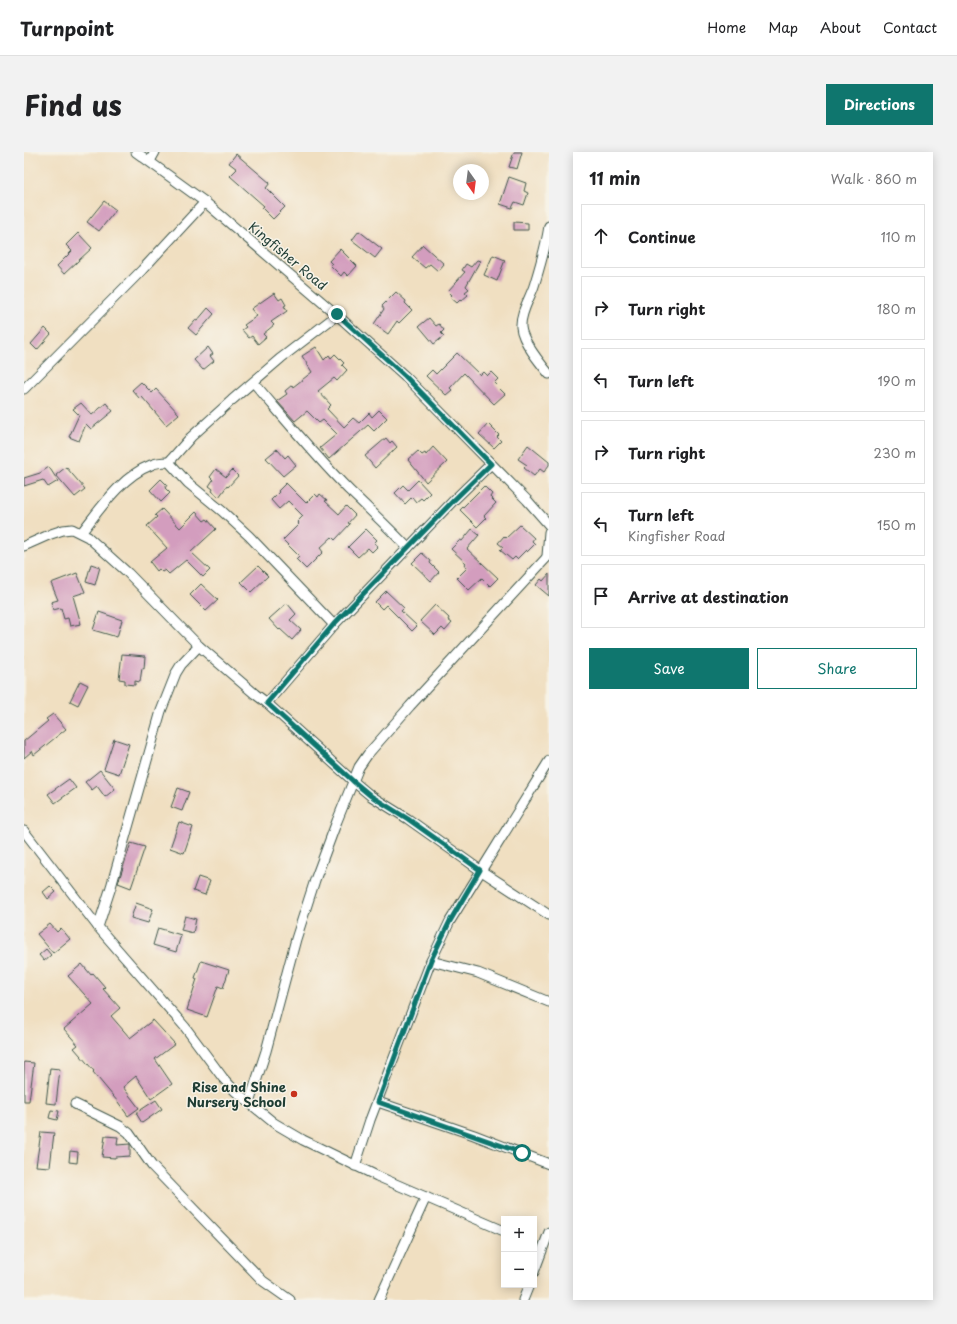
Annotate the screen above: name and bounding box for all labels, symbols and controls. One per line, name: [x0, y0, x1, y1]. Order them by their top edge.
text: Turnpoint: [20, 14, 114, 42]
text: Home: [707, 17, 746, 38]
text: Map: [768, 17, 798, 38]
text: About: [820, 17, 861, 38]
text: Contact: [883, 17, 937, 38]
text: Find us: [24, 83, 122, 126]
button: Directions: [826, 84, 933, 125]
north arrow: [453, 164, 489, 200]
text: 11 min: [589, 165, 641, 191]
text: Walk · 860 m: [831, 169, 917, 188]
street label: Kingfisher Road: [245, 217, 332, 294]
icon: ahead: [590, 225, 612, 247]
text: Continue: [628, 225, 696, 248]
text: 110 m: [881, 227, 916, 246]
icon: right: [590, 297, 612, 319]
text: Turn right: [628, 297, 705, 320]
text: 180 m: [877, 299, 916, 318]
route end: [328, 305, 346, 323]
icon: left: [590, 369, 612, 391]
text: Turn left: [628, 369, 694, 392]
text: 190 m: [877, 371, 916, 390]
icon: right: [590, 441, 612, 463]
text: Turn right: [628, 441, 705, 464]
text: 230 m: [874, 443, 916, 462]
text: Turn left: [628, 503, 694, 526]
icon: left: [590, 513, 612, 535]
text: 150 m: [877, 515, 916, 534]
text: Kingfisher Road: [628, 526, 725, 545]
icon: arrive: [590, 585, 612, 607]
text: Arrive at destination: [628, 585, 789, 608]
button: Save: [589, 648, 749, 689]
button: Share: [757, 648, 917, 689]
place label: Rise and Shine Nursery School: [187, 1077, 287, 1111]
marker: Rise and Shine Nursery School: [289, 1089, 299, 1099]
route start: [513, 1144, 531, 1162]
map controls: [501, 1216, 537, 1288]
button: +: [501, 1216, 537, 1252]
button: −: [501, 1252, 537, 1288]

